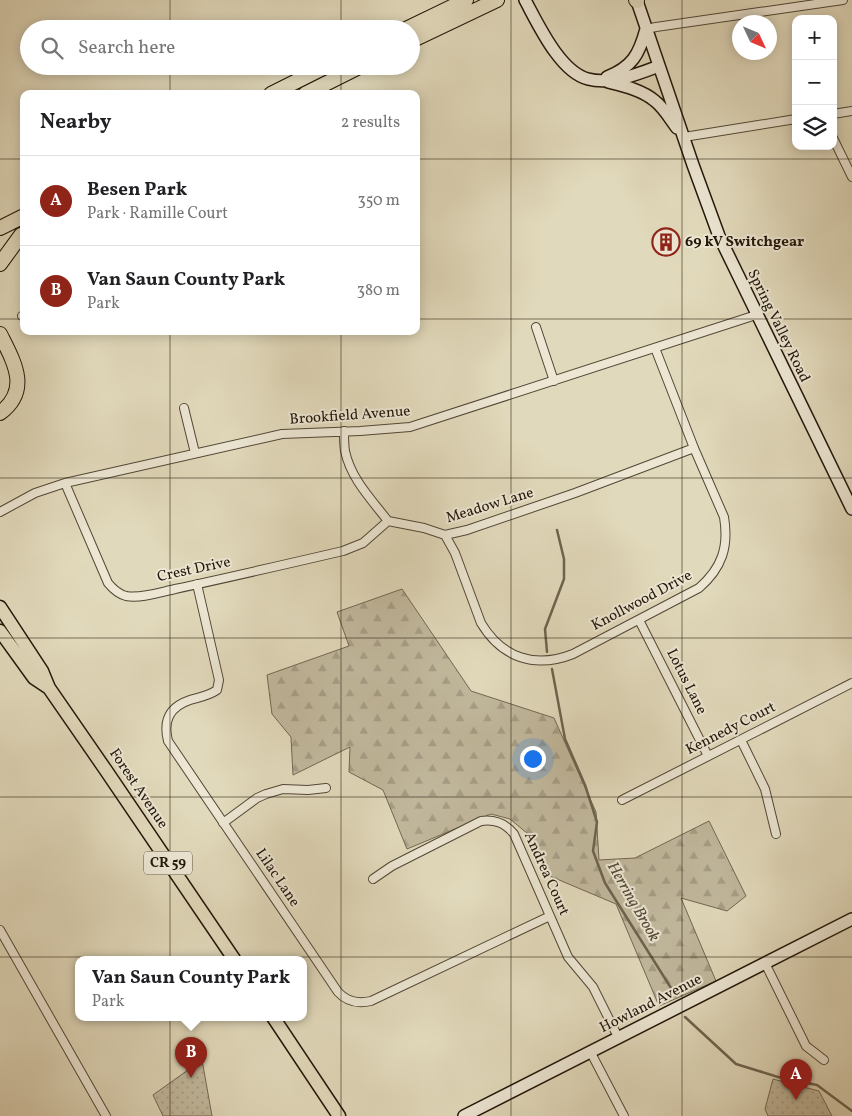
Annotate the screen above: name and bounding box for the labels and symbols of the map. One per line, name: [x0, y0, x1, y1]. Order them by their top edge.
north arrow: [732, 15, 777, 60]
building icon: 69 kV Switchgear: [651, 227, 681, 257]
place label: 69 kV Switchgear: [685, 232, 804, 253]
street label: Spring Valley Road: [741, 266, 815, 386]
street label: Brookfield Avenue: [289, 401, 411, 431]
street label: Meadow Lane: [444, 483, 536, 529]
street label: Crest Drive: [155, 552, 233, 588]
street label: Knollwood Drive: [588, 566, 696, 636]
street label: Lotus Lane: [660, 645, 712, 719]
street label: Kennedy Court: [682, 697, 780, 761]
street label: Forest Avenue: [103, 745, 173, 833]
your location: [520, 746, 546, 772]
street label: Andrea Court: [518, 829, 574, 919]
street label: Lilac Lane: [250, 845, 304, 911]
road number: CR 59: [144, 851, 192, 874]
water label: Herring Brook: [601, 858, 665, 947]
street label: Howland Avenue: [596, 969, 706, 1039]
pin: B: [175, 1037, 207, 1078]
pin: A: [780, 1059, 812, 1100]

